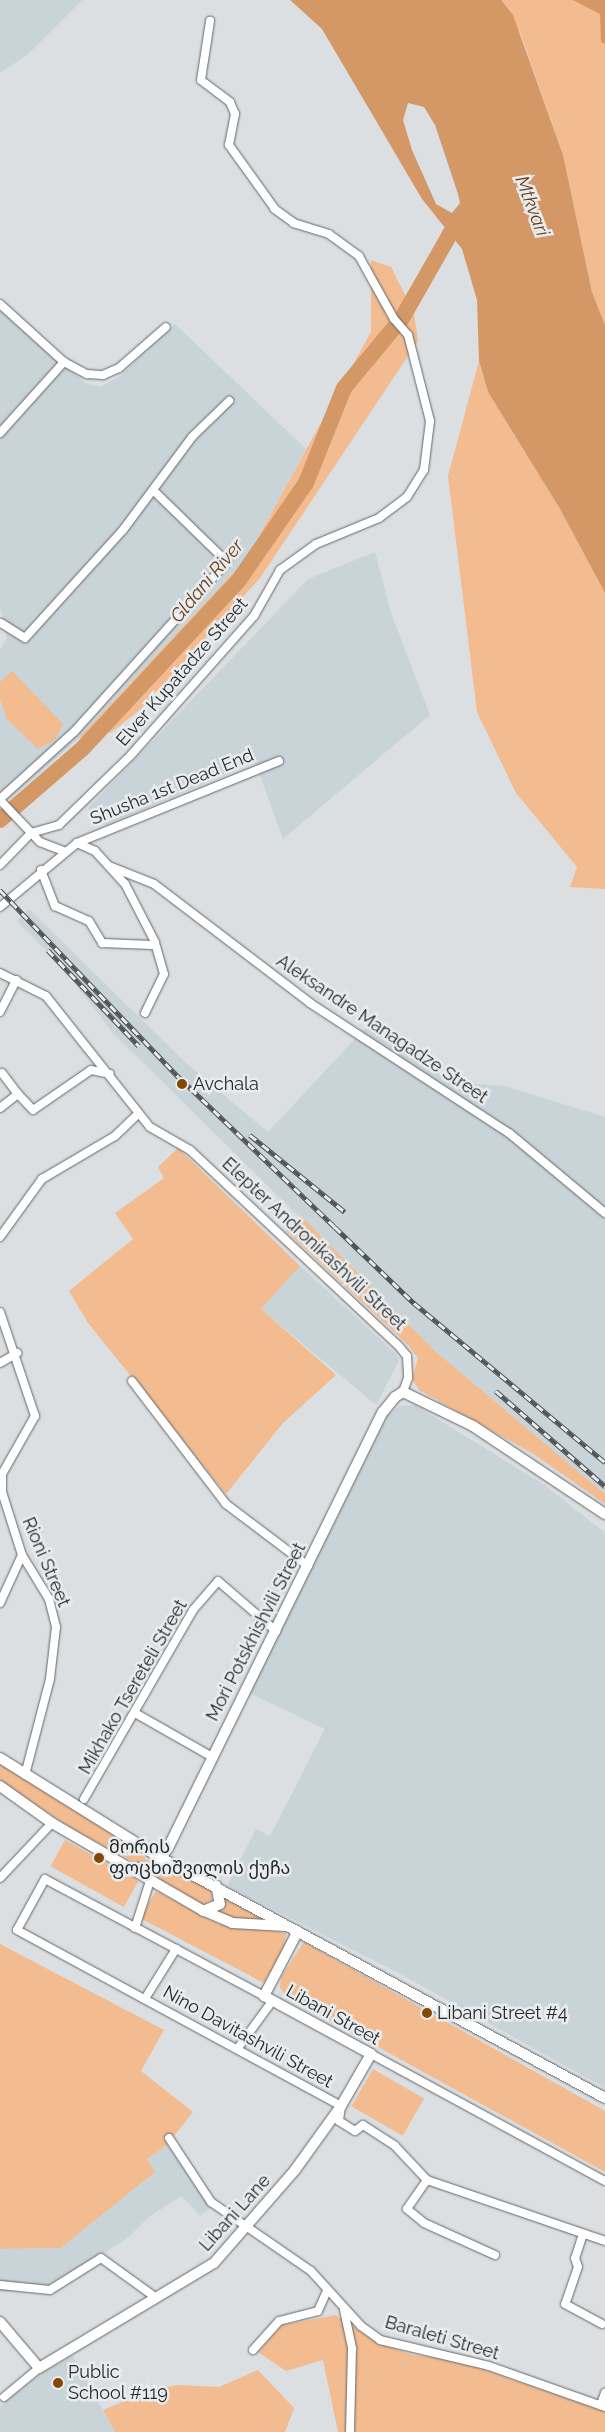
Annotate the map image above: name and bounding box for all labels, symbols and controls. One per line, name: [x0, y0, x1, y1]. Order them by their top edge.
water label: Mtkvari: [510, 173, 554, 239]
water label: Gldani River: [166, 535, 248, 627]
street label: Elver Kupatadze Street: [112, 593, 252, 751]
street label: Shusha 1st Dead End: [87, 744, 257, 830]
street label: Aleksandre Managadze Street: [272, 950, 492, 1108]
place label: Avchala: [193, 1073, 259, 1095]
marker: Avchala: [175, 1077, 189, 1091]
street label: Elepter Andronikashvili Street: [217, 1153, 411, 1335]
street label: Rioni Street: [17, 1514, 75, 1610]
street label: Mori Potskhishvili Street: [202, 1539, 310, 1725]
street label: Mikhako Tsereteli Street: [74, 1596, 192, 1778]
place label: მორის ფოცხიშვილის ქუჩა: [109, 1837, 290, 1880]
marker: მორის ფოცხიშვილის ქუჩა: [93, 1852, 105, 1864]
street label: Libani Street: [282, 1980, 384, 2050]
street label: Nino Davitashvili Street: [159, 1981, 337, 2093]
place label: Libani Street #4: [437, 2002, 568, 2024]
marker: Libani Street #4: [421, 2007, 433, 2019]
street label: Libani Lane: [195, 2170, 275, 2256]
street label: Baraleti Street: [382, 2311, 502, 2365]
place label: Public School #119: [68, 2362, 168, 2404]
marker: Public School #119: [52, 2377, 64, 2389]

